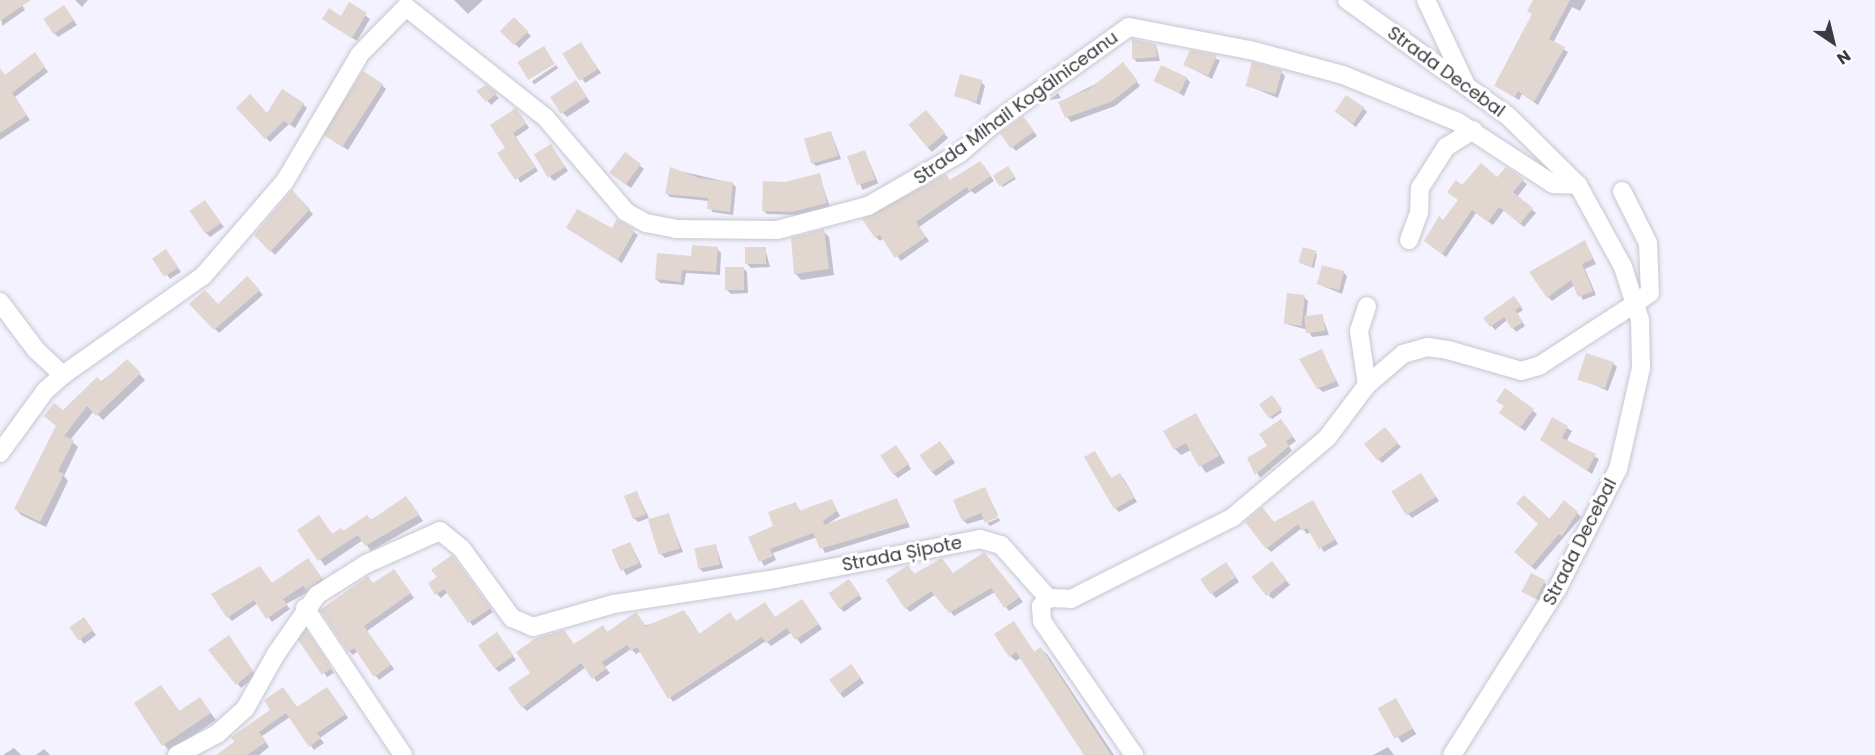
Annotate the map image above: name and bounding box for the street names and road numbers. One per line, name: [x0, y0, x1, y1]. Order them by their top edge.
street label: Strada Decebal: [1383, 22, 1509, 122]
street label: Strada Mihail Kogălniceanu: [910, 27, 1122, 189]
street label: Strada Decebal: [1539, 475, 1621, 609]
street label: Strada Șipote: [840, 532, 964, 576]

